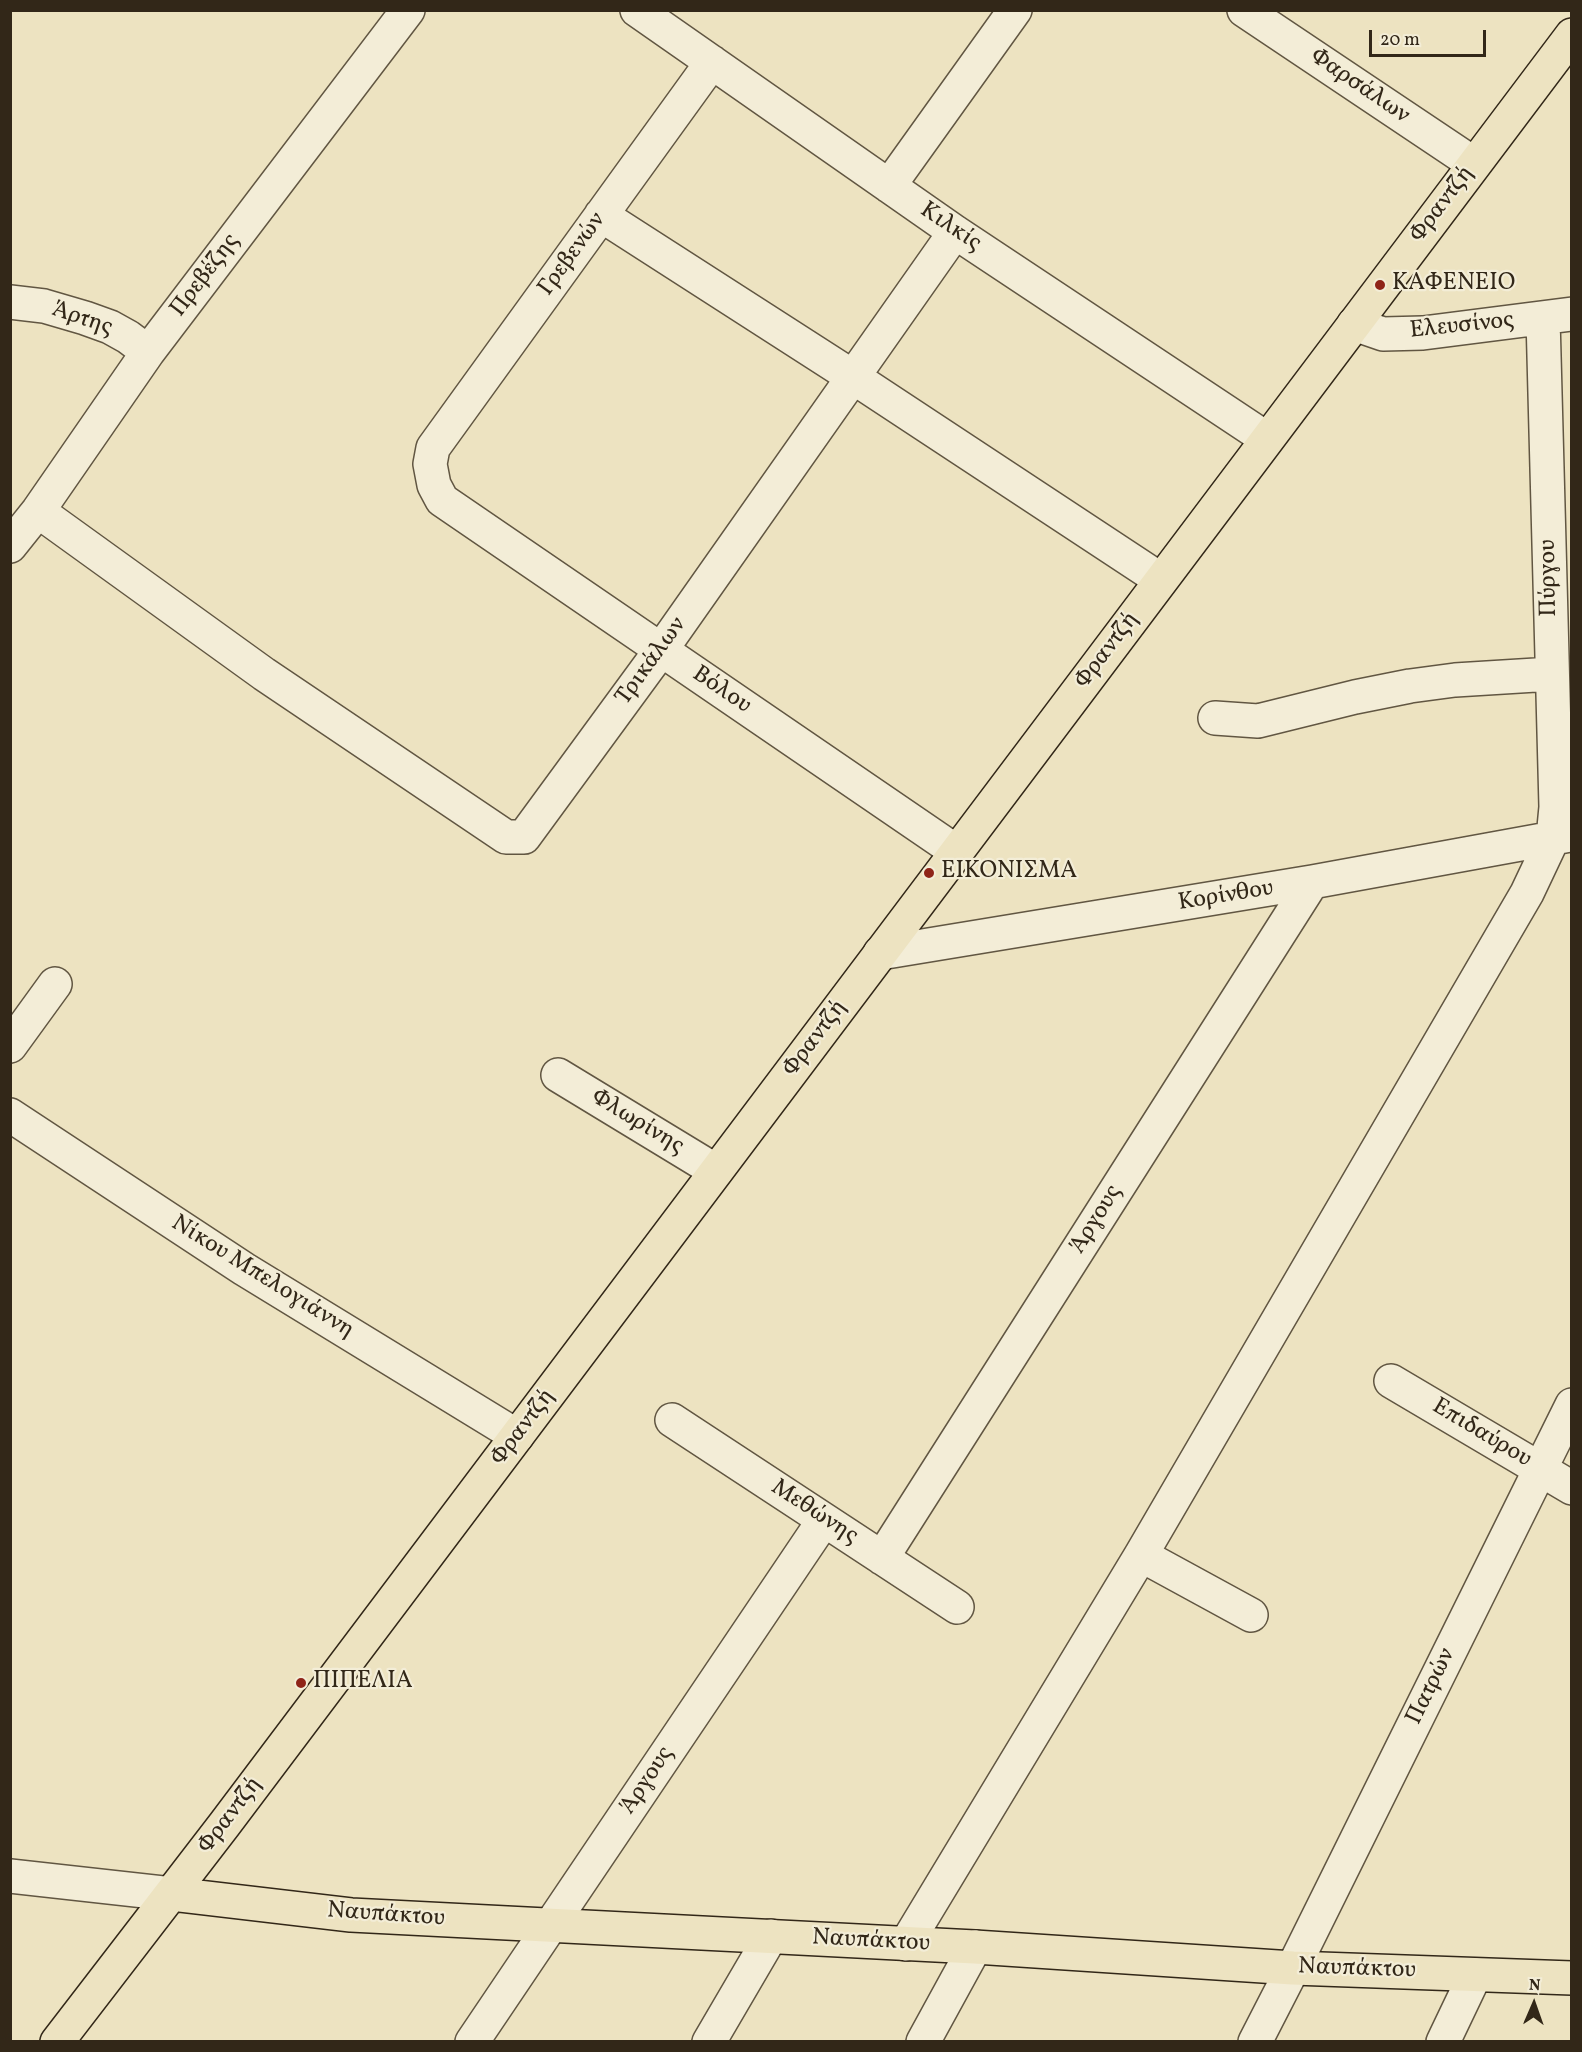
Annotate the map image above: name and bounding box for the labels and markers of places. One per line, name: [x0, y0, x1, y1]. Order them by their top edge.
place label: ΚΑΦΕΝΕΙΟ: [1392, 271, 1515, 299]
marker: ΚΑΦΕΝΕΙΟ: [1373, 278, 1387, 292]
place label: ΕΙΚΟΝΙΣΜΑ: [941, 859, 1077, 887]
marker: ΕΙΚΟΝΙΣΜΑ: [922, 866, 936, 880]
place label: ΠΙΠΕΛΙΑ: [313, 1669, 413, 1697]
marker: ΠΙΠΕΛΙΑ: [294, 1676, 308, 1690]

